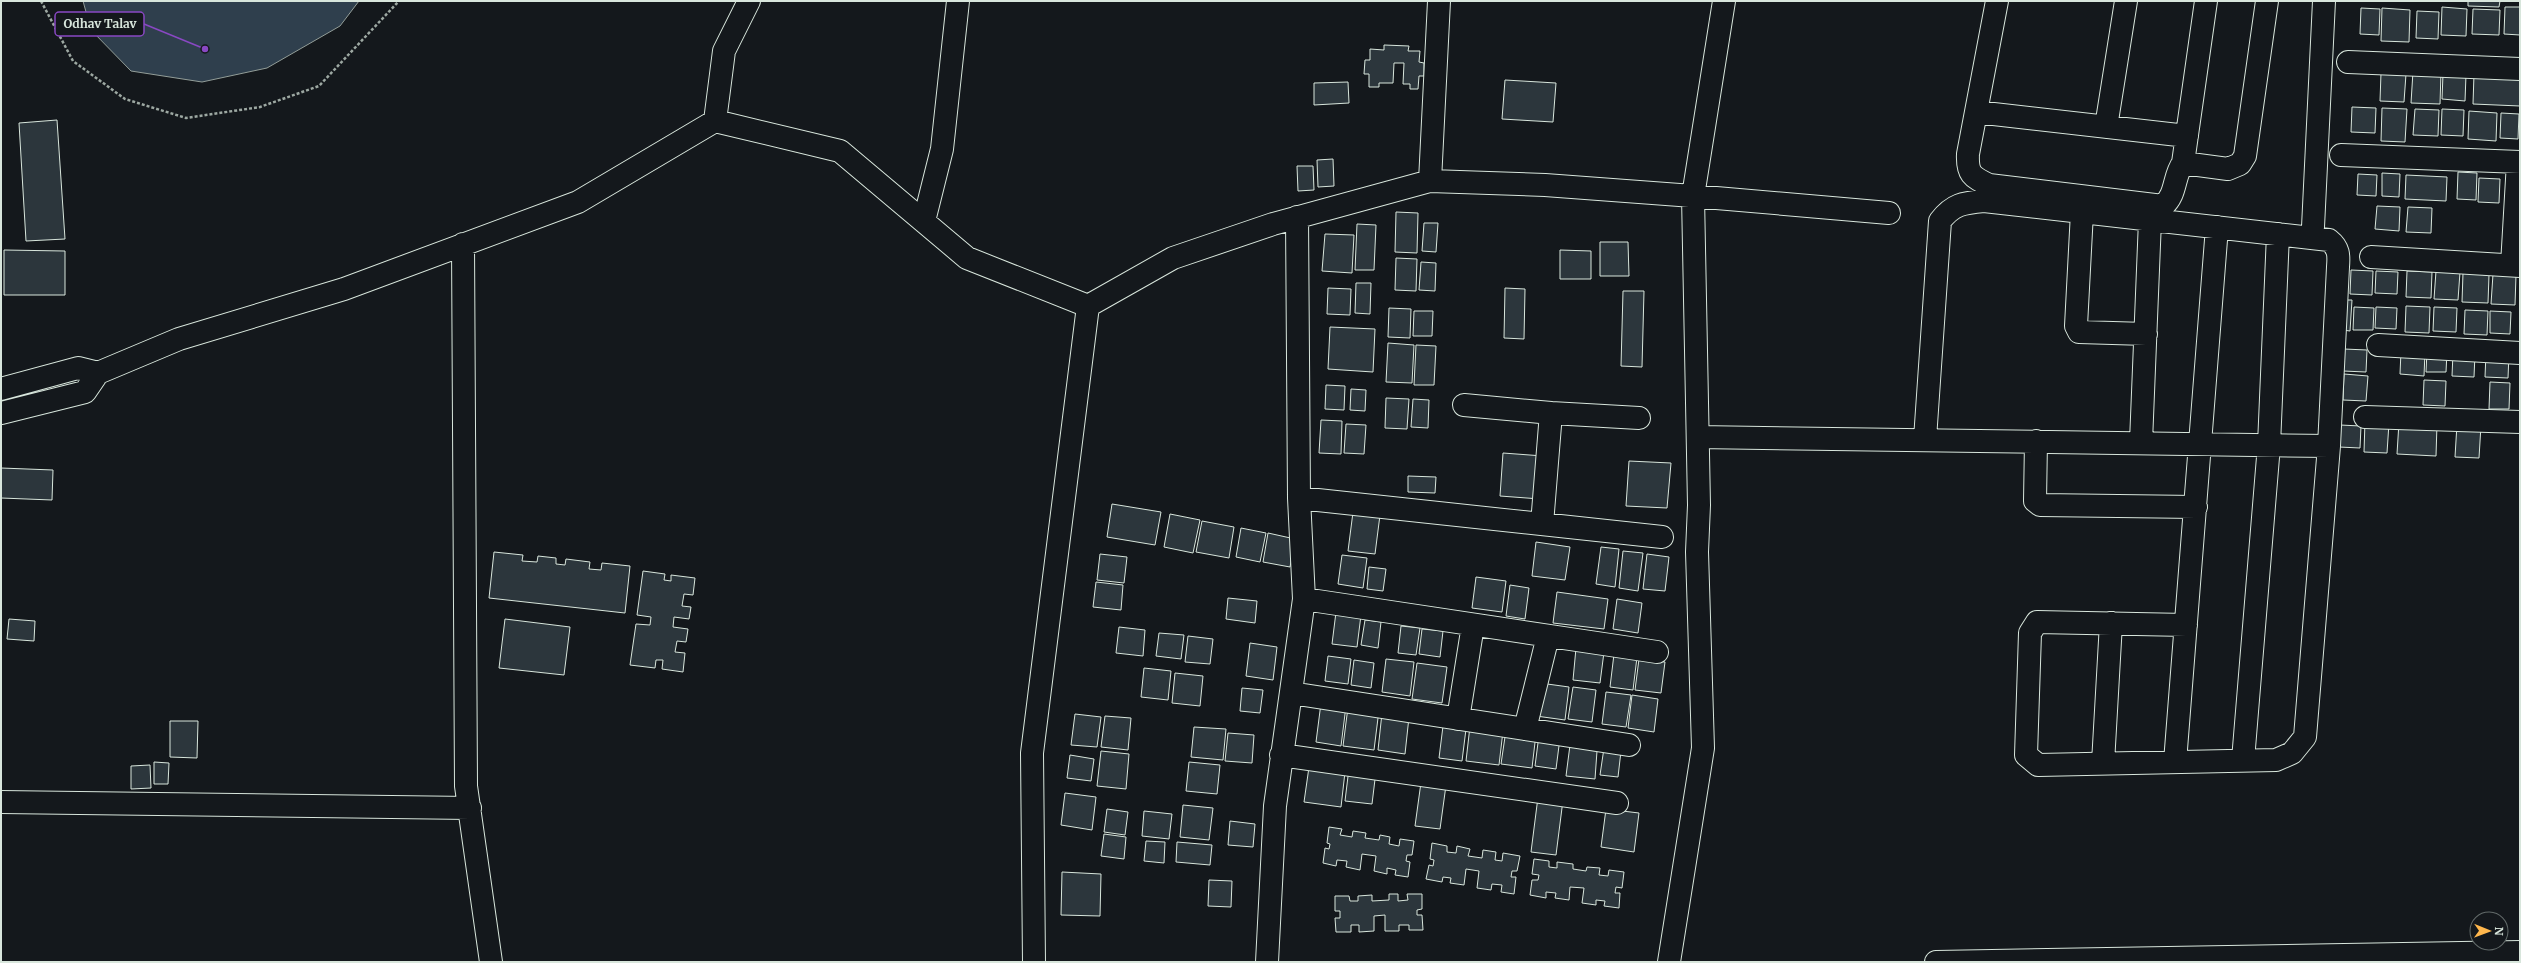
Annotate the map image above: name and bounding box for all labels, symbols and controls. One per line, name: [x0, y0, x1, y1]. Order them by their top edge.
callout: Odhav Talav: [55, 12, 144, 36]
text: Odhav Talav: [63, 16, 138, 31]
north arrow: [2469, 911, 2509, 951]
text: N: [2492, 927, 2506, 936]

